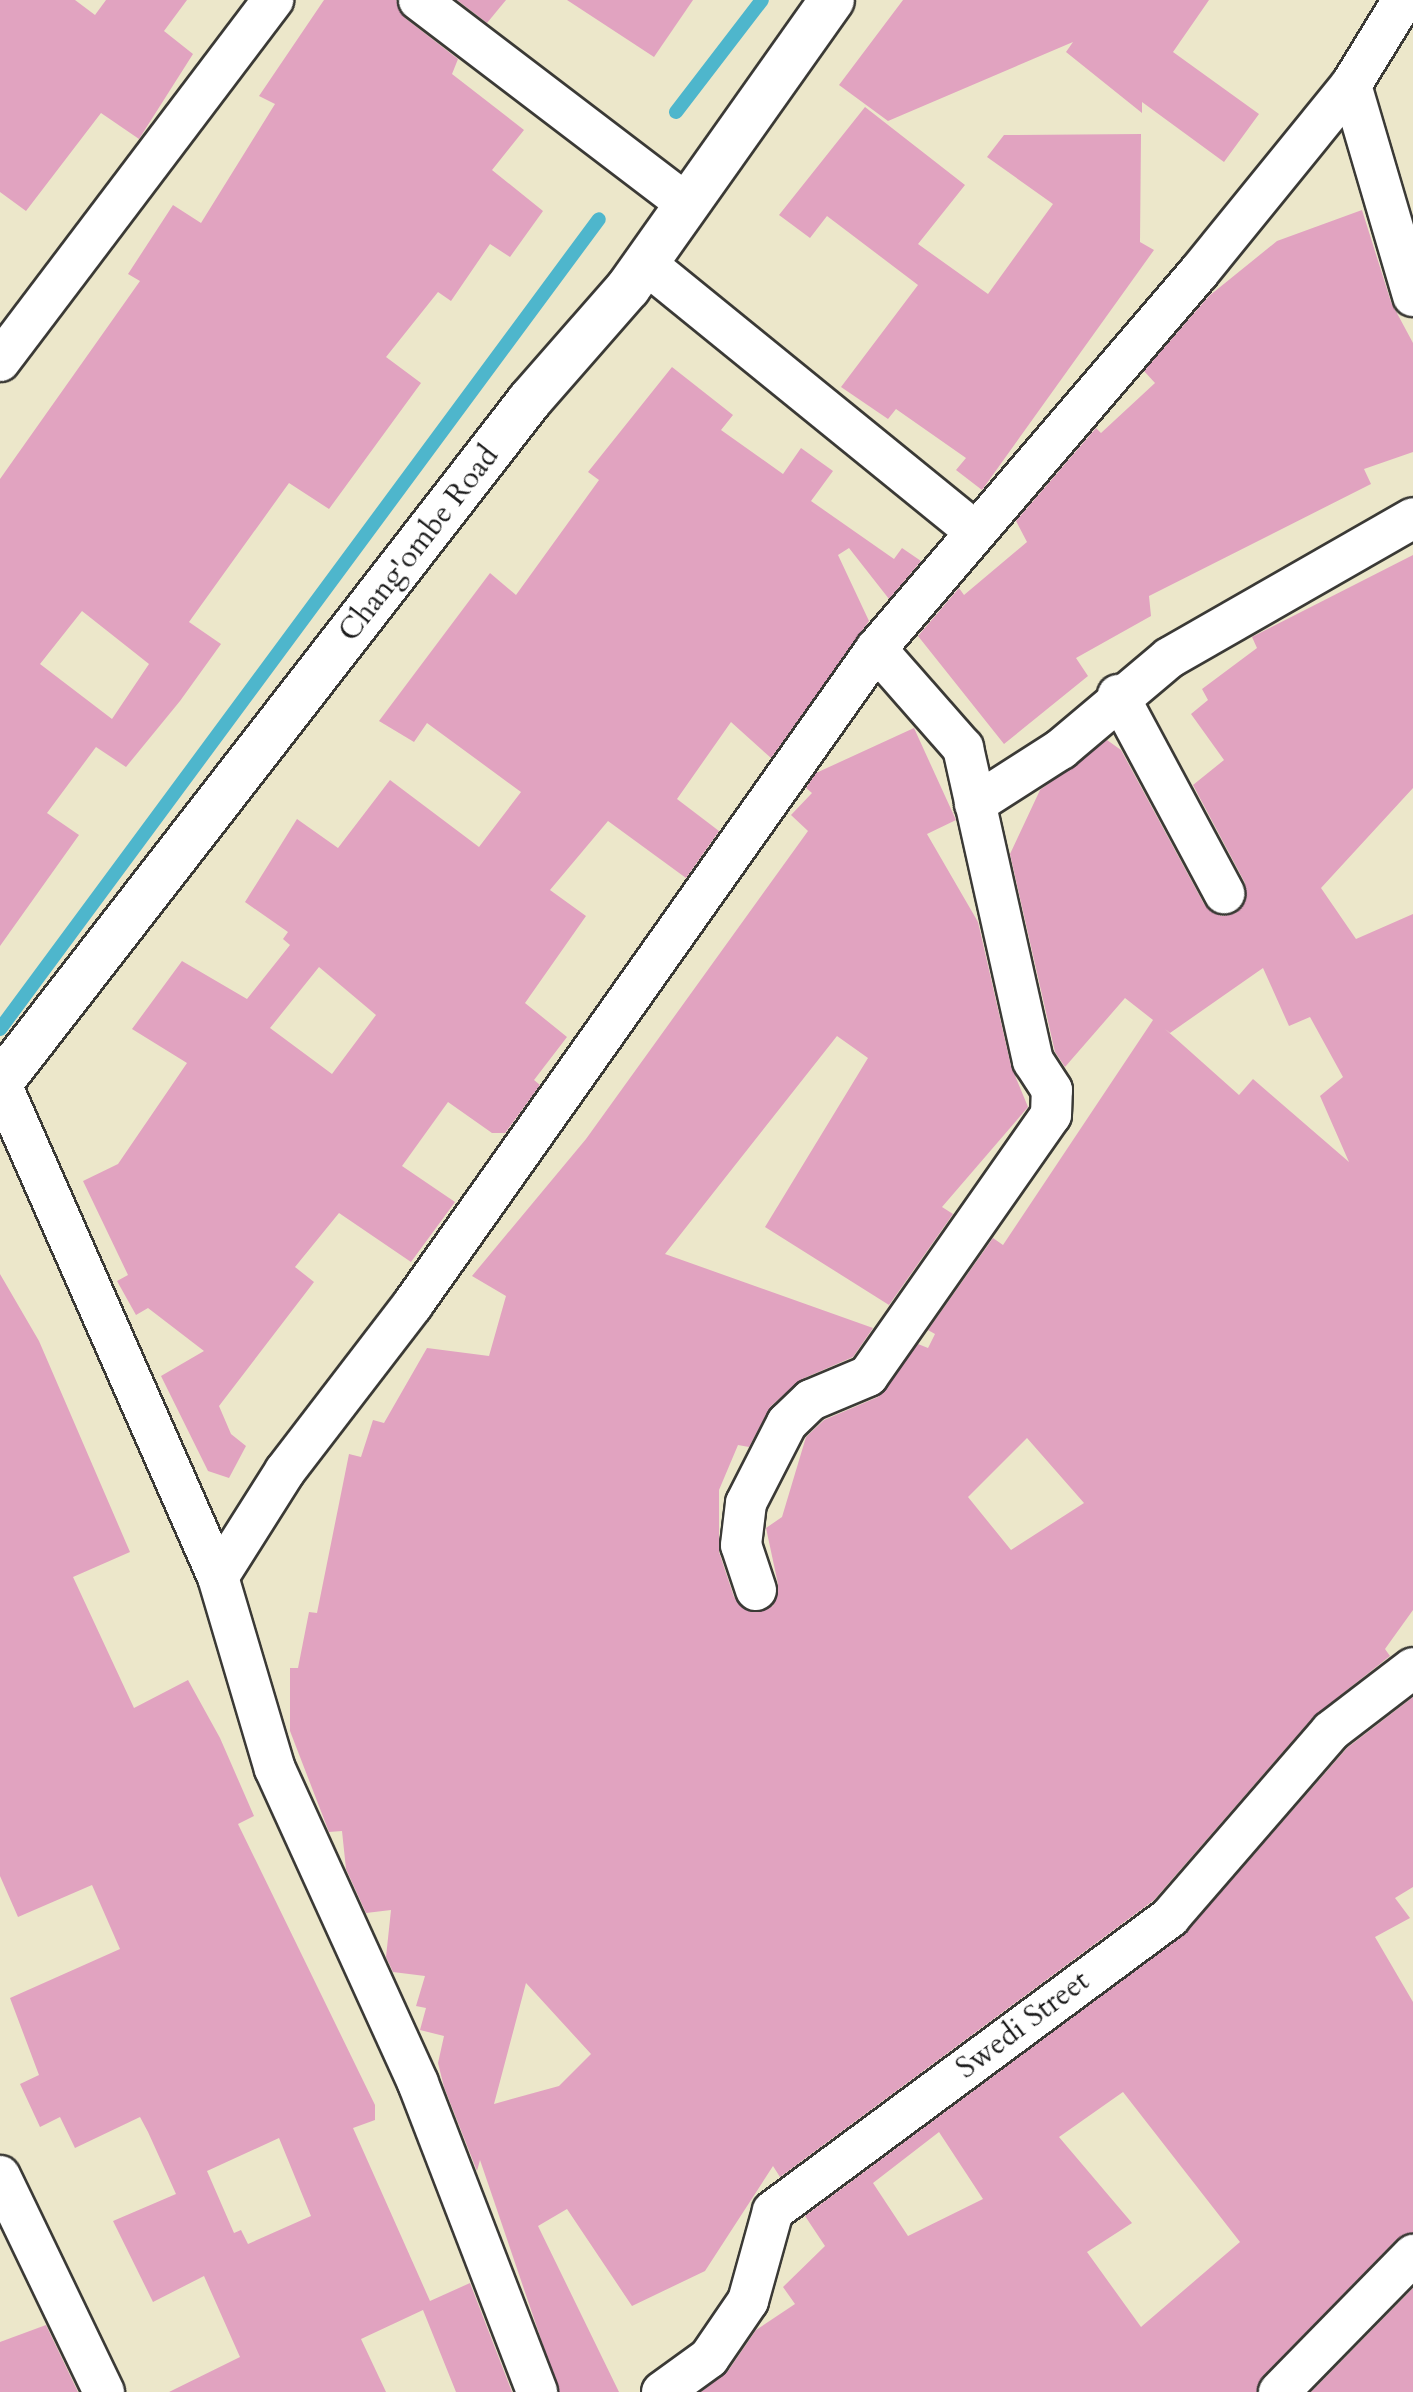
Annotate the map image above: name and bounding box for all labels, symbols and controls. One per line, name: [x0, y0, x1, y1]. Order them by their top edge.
street label: Chang'ombe Road: [331, 439, 507, 649]
street label: Swedi Street: [949, 1963, 1097, 2087]

